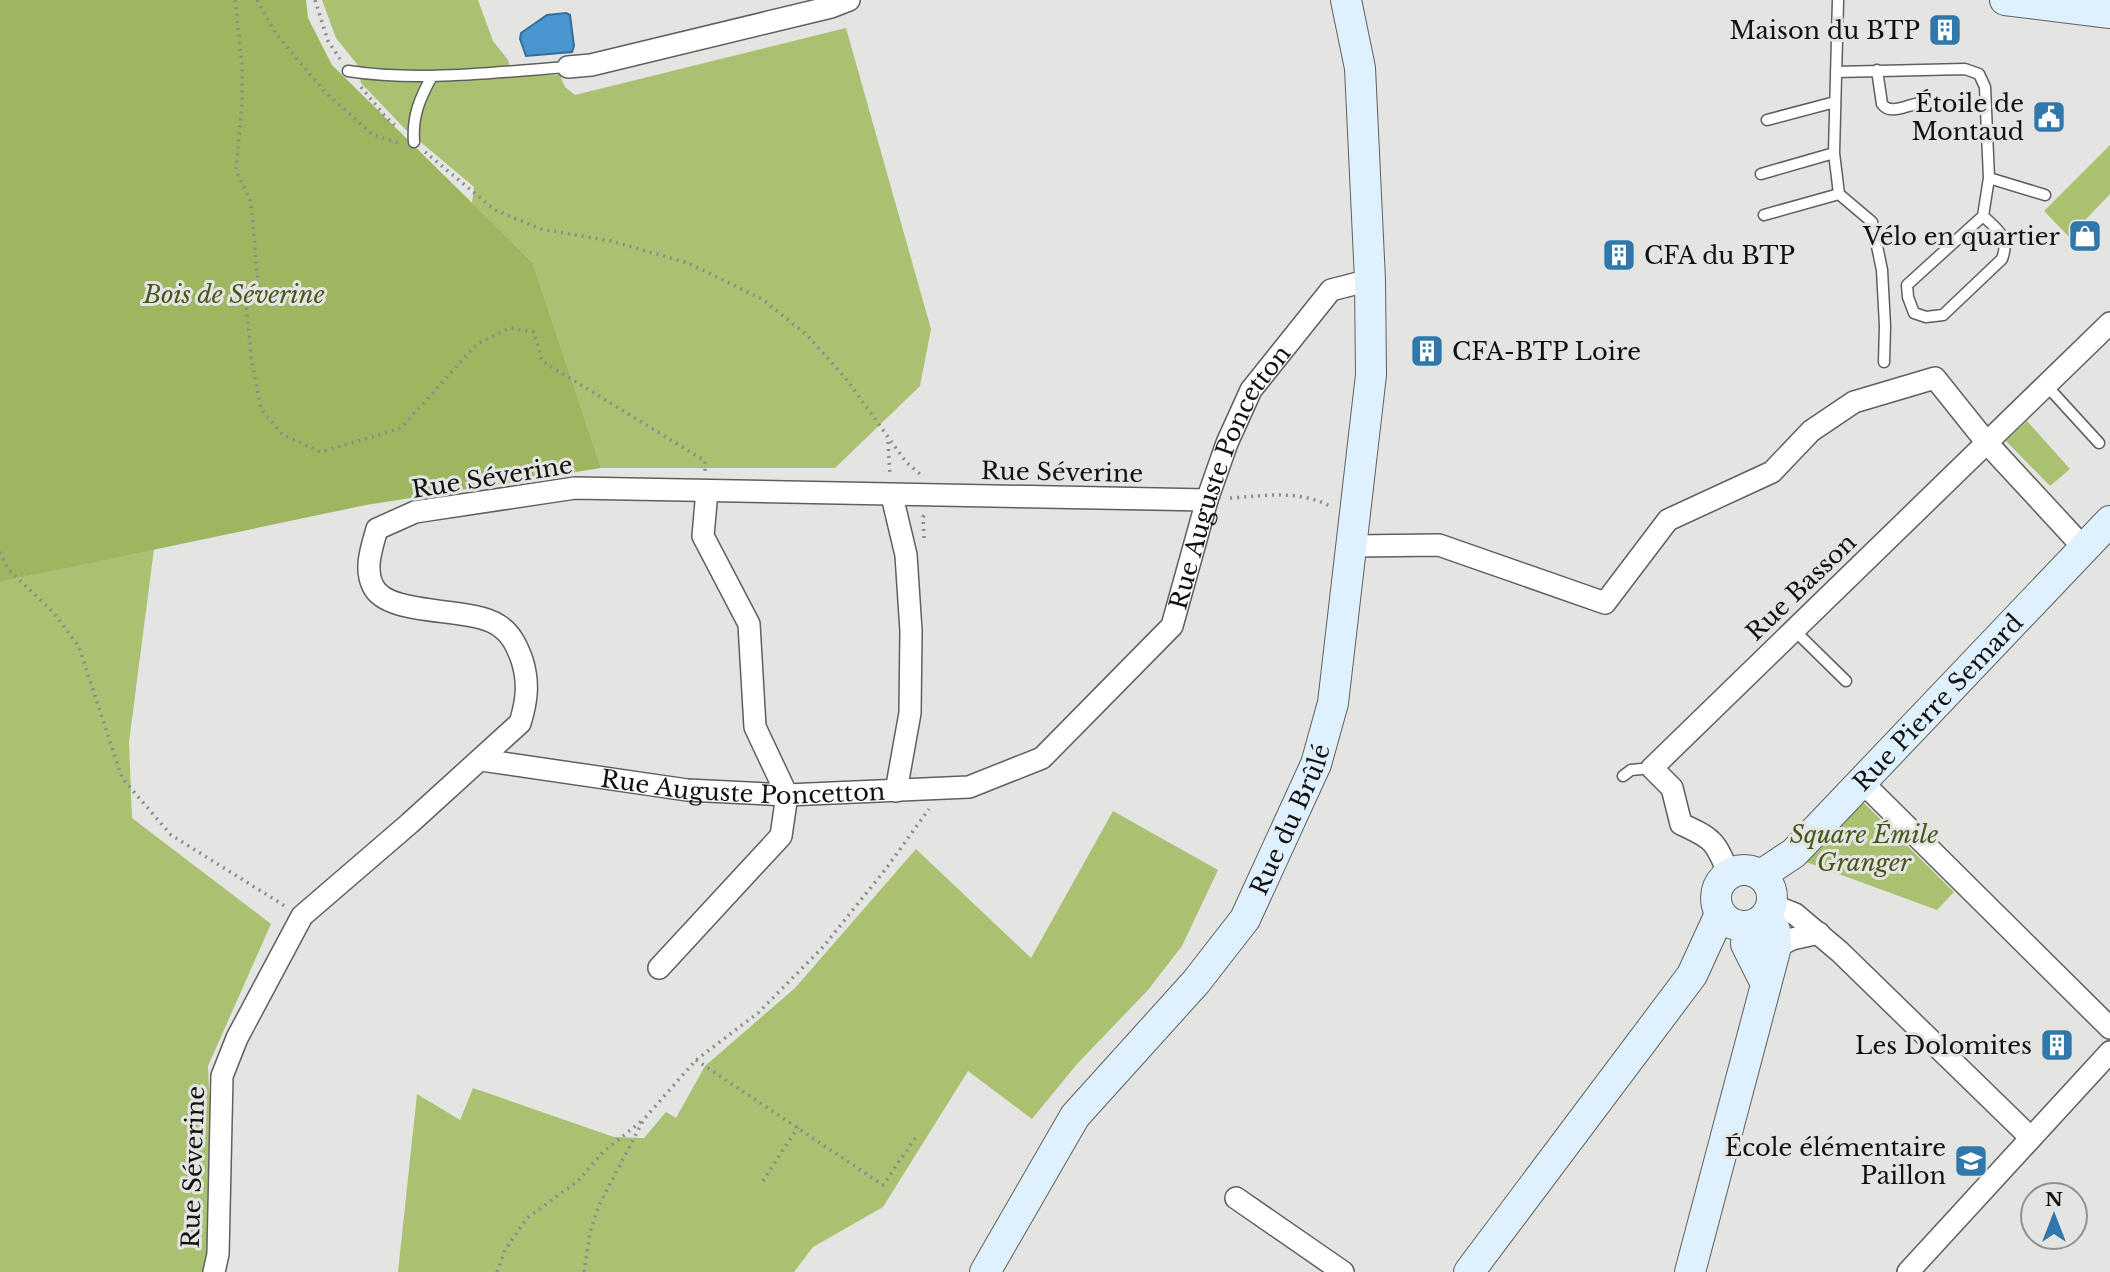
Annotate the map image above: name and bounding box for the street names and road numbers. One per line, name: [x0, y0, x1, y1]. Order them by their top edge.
street label: Rue Auguste Poncetton: [1163, 339, 1296, 612]
street label: Rue Séverine: [410, 450, 574, 504]
street label: Rue Séverine: [981, 456, 1143, 488]
street label: Rue Basson: [1740, 527, 1862, 647]
street label: Rue Pierre Semard: [1847, 608, 2029, 797]
street label: Rue du Brûlé: [1244, 741, 1335, 899]
street label: Rue Auguste Poncetton: [599, 763, 886, 810]
street label: Rue Séverine: [176, 1085, 210, 1249]

